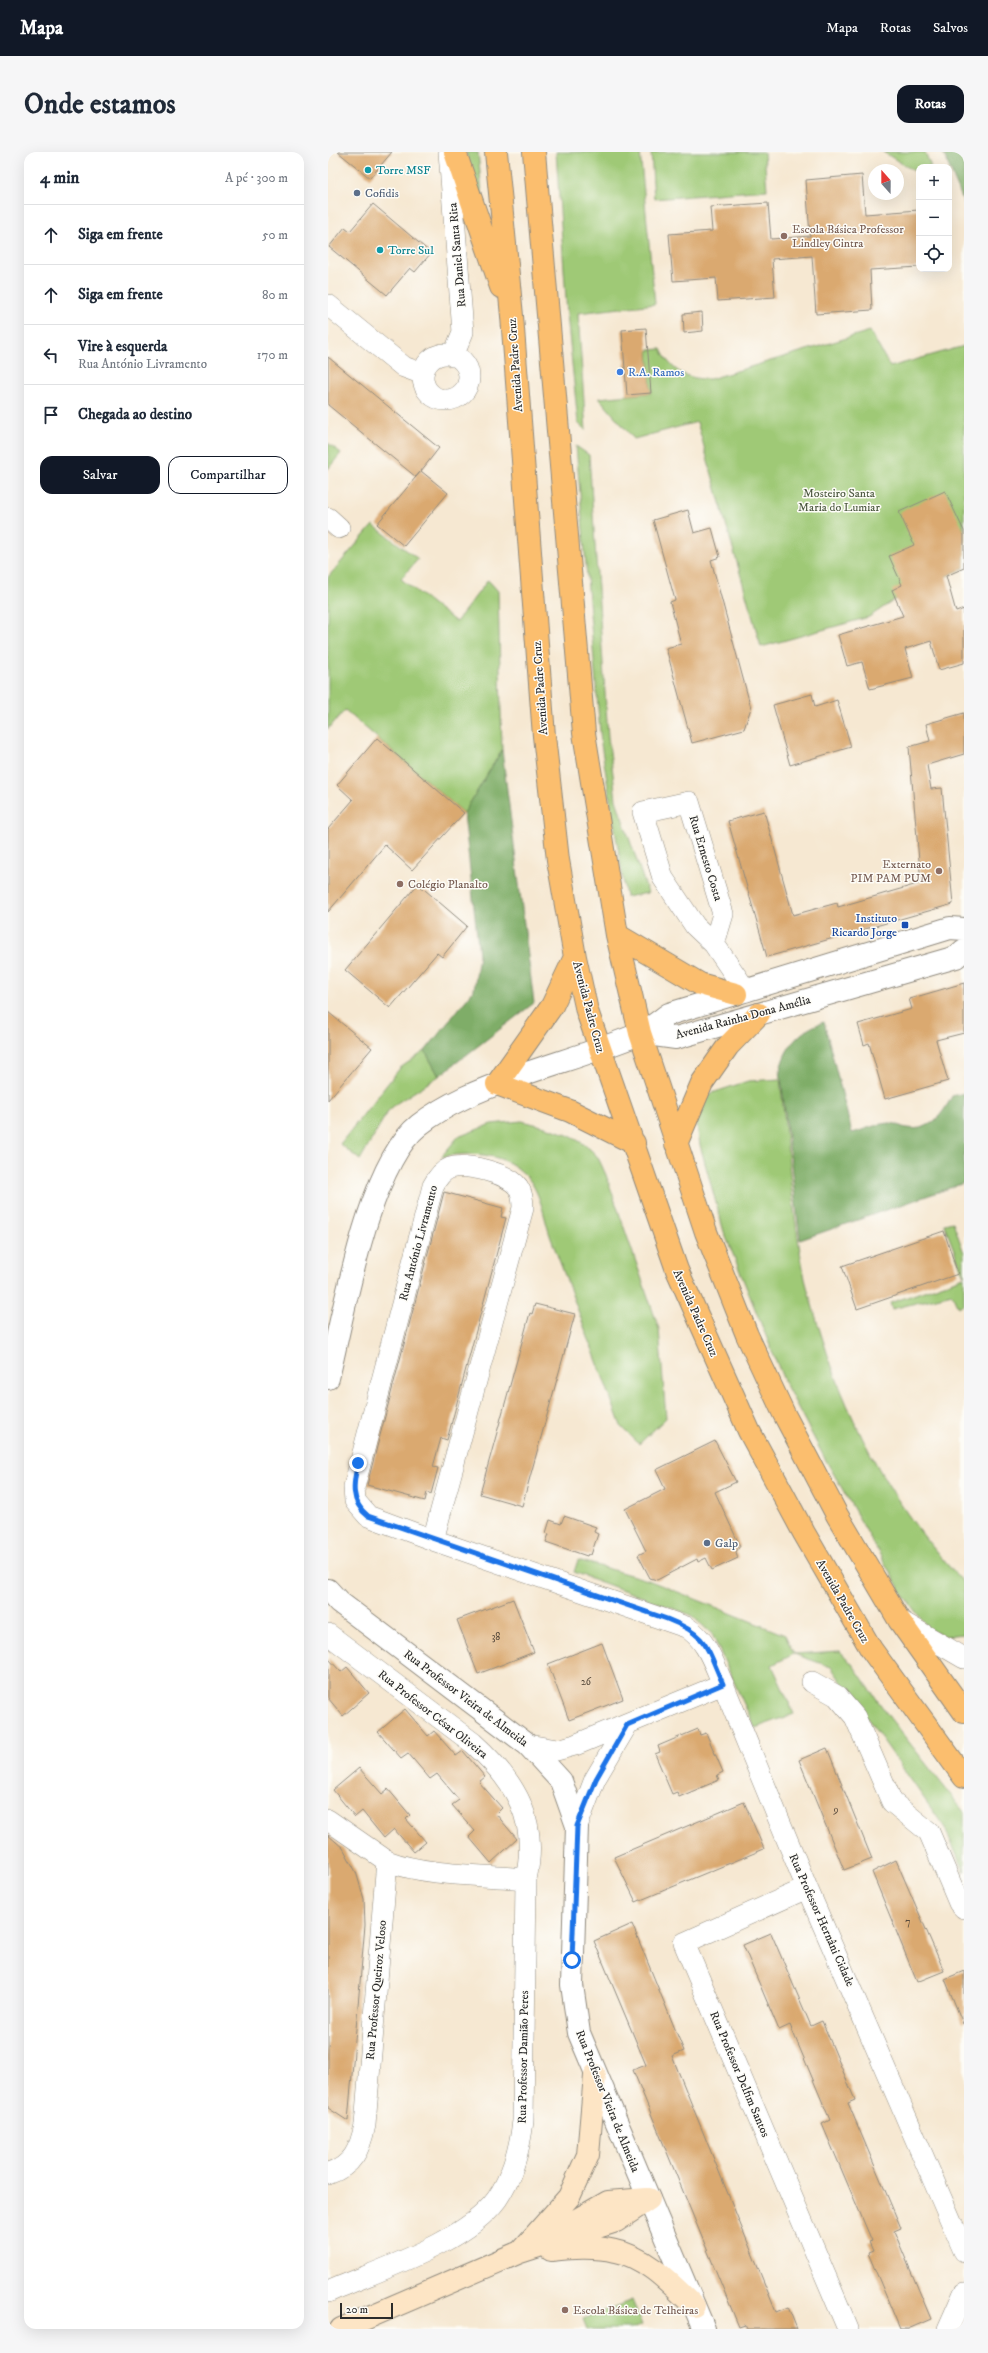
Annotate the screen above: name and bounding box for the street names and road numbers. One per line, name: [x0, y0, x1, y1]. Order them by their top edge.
street label: Rua Daniel Santa Rita: [445, 201, 470, 308]
street label: Avenida Padre Cruz: [505, 318, 526, 412]
street label: Avenida Padre Cruz: [530, 641, 551, 735]
street label: Rua Ernesto Costa: [685, 814, 726, 904]
street label: Avenida Padre Cruz: [569, 960, 608, 1055]
street label: Avenida Rainha Dona Amélia: [674, 992, 813, 1043]
street label: Rua António Livramento: [396, 1183, 441, 1303]
street label: Avenida Padre Cruz: [670, 1267, 722, 1359]
street label: Avenida Padre Cruz: [813, 1557, 873, 1646]
street label: Rua Professor Vieira de Almeida: [401, 1647, 532, 1751]
street label: Rua Professor César Oliveira: [375, 1667, 491, 1763]
street label: Rua Professor Hernâni Cidade: [785, 1851, 858, 1989]
street label: Rua Professor Queiroz Veloso: [363, 1919, 390, 2061]
street label: Rua Professor Damião Peres: [515, 1990, 532, 2124]
street label: Rua Professor Delfim Santos: [706, 2009, 773, 2139]
street label: Rua Professor Vieira de Almeida: [572, 2028, 643, 2175]

